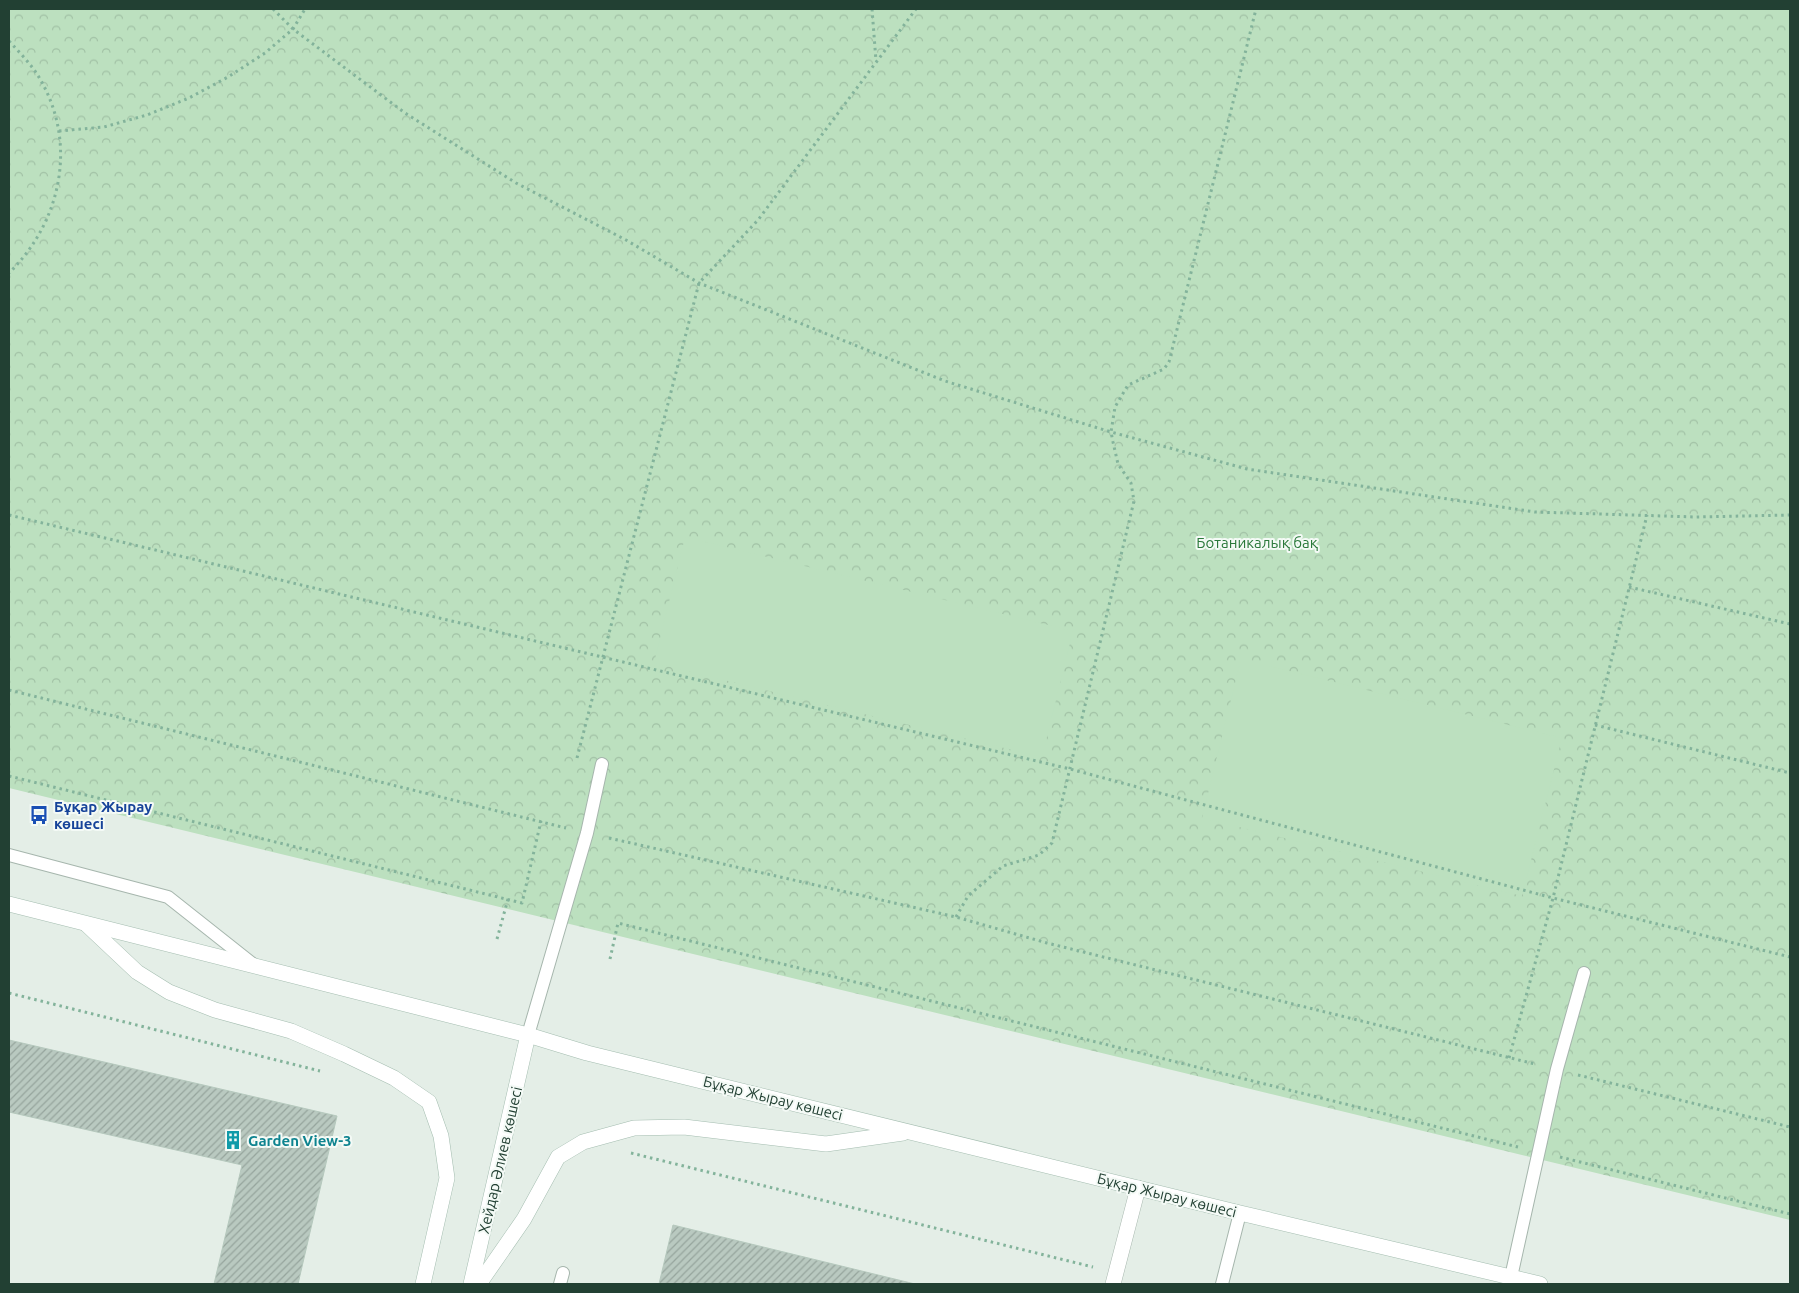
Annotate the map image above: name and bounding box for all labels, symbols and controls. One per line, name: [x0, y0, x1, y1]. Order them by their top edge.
park label: Ботаникалық бақ: [1196, 534, 1318, 551]
place label: Бұқар Жырау көшесі: [54, 798, 152, 832]
bus stop icon: Бұқар Жырау көшесі: [28, 804, 50, 826]
street label: Бұқар Жырау көшесі: [702, 1072, 844, 1124]
street label: Хейдар Әлиев көшесі: [475, 1085, 525, 1235]
building icon: Garden View-3: [222, 1129, 244, 1151]
place label: Garden View-3: [248, 1132, 352, 1149]
street label: Бұқар Жырау көшесі: [1096, 1169, 1238, 1221]

